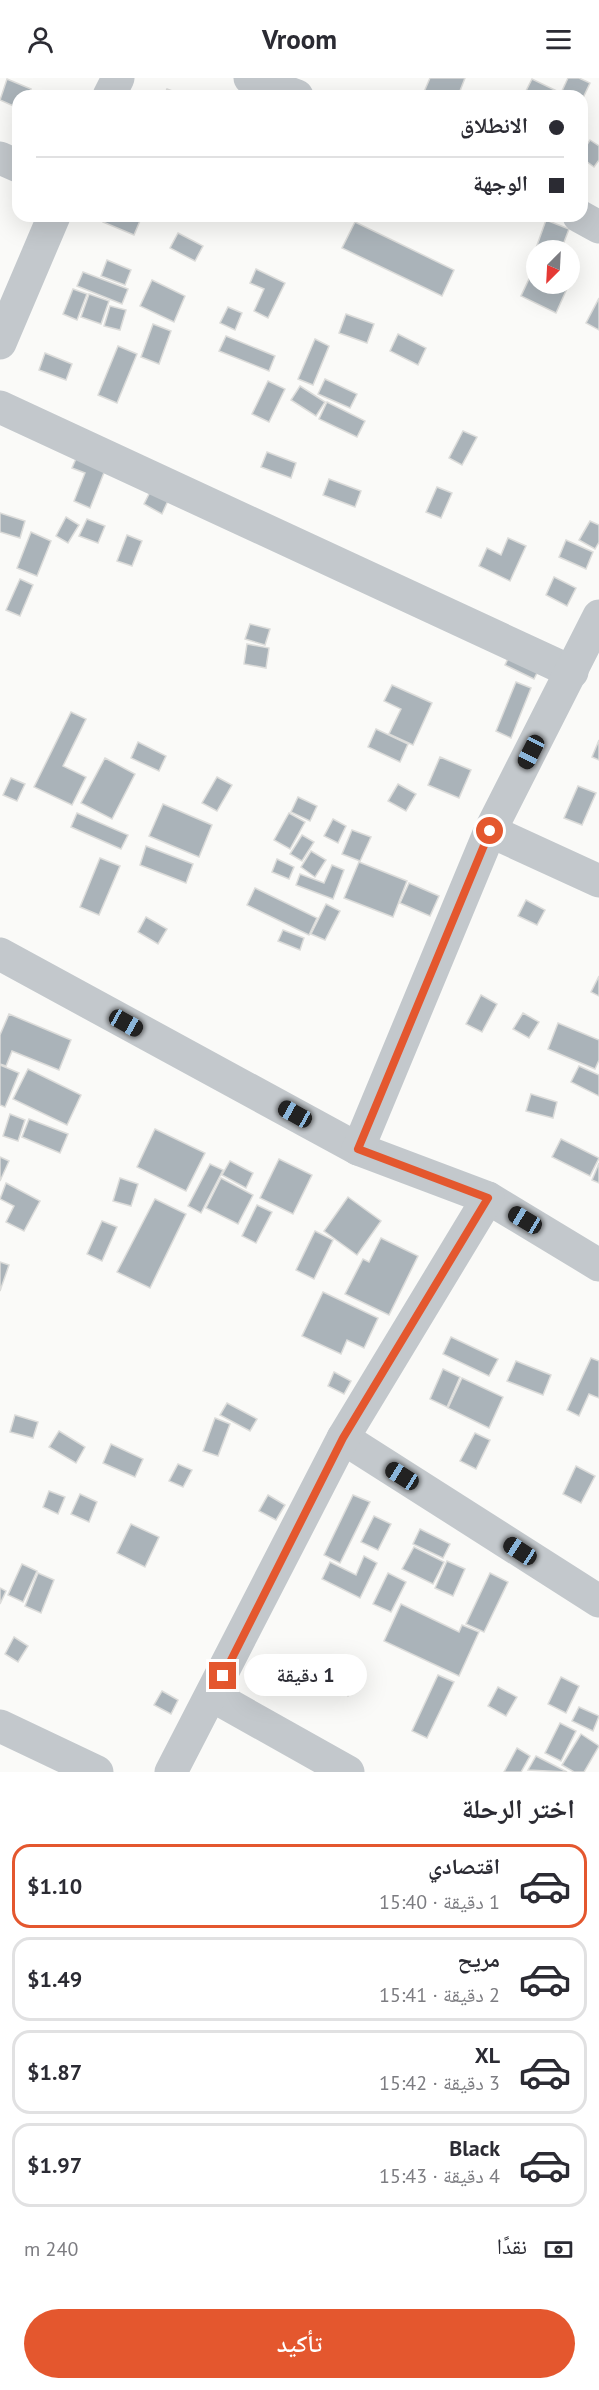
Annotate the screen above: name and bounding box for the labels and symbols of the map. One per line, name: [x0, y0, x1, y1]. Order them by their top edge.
north arrow: [526, 240, 580, 294]
car: [515, 732, 547, 772]
route start: [476, 817, 503, 844]
car: [106, 1006, 146, 1040]
car: [275, 1097, 315, 1131]
car: [505, 1203, 545, 1237]
car: [382, 1459, 422, 1493]
car: [500, 1534, 540, 1568]
callout: 1 دقيقة: [244, 1655, 367, 1697]
route end: [209, 1662, 236, 1689]

